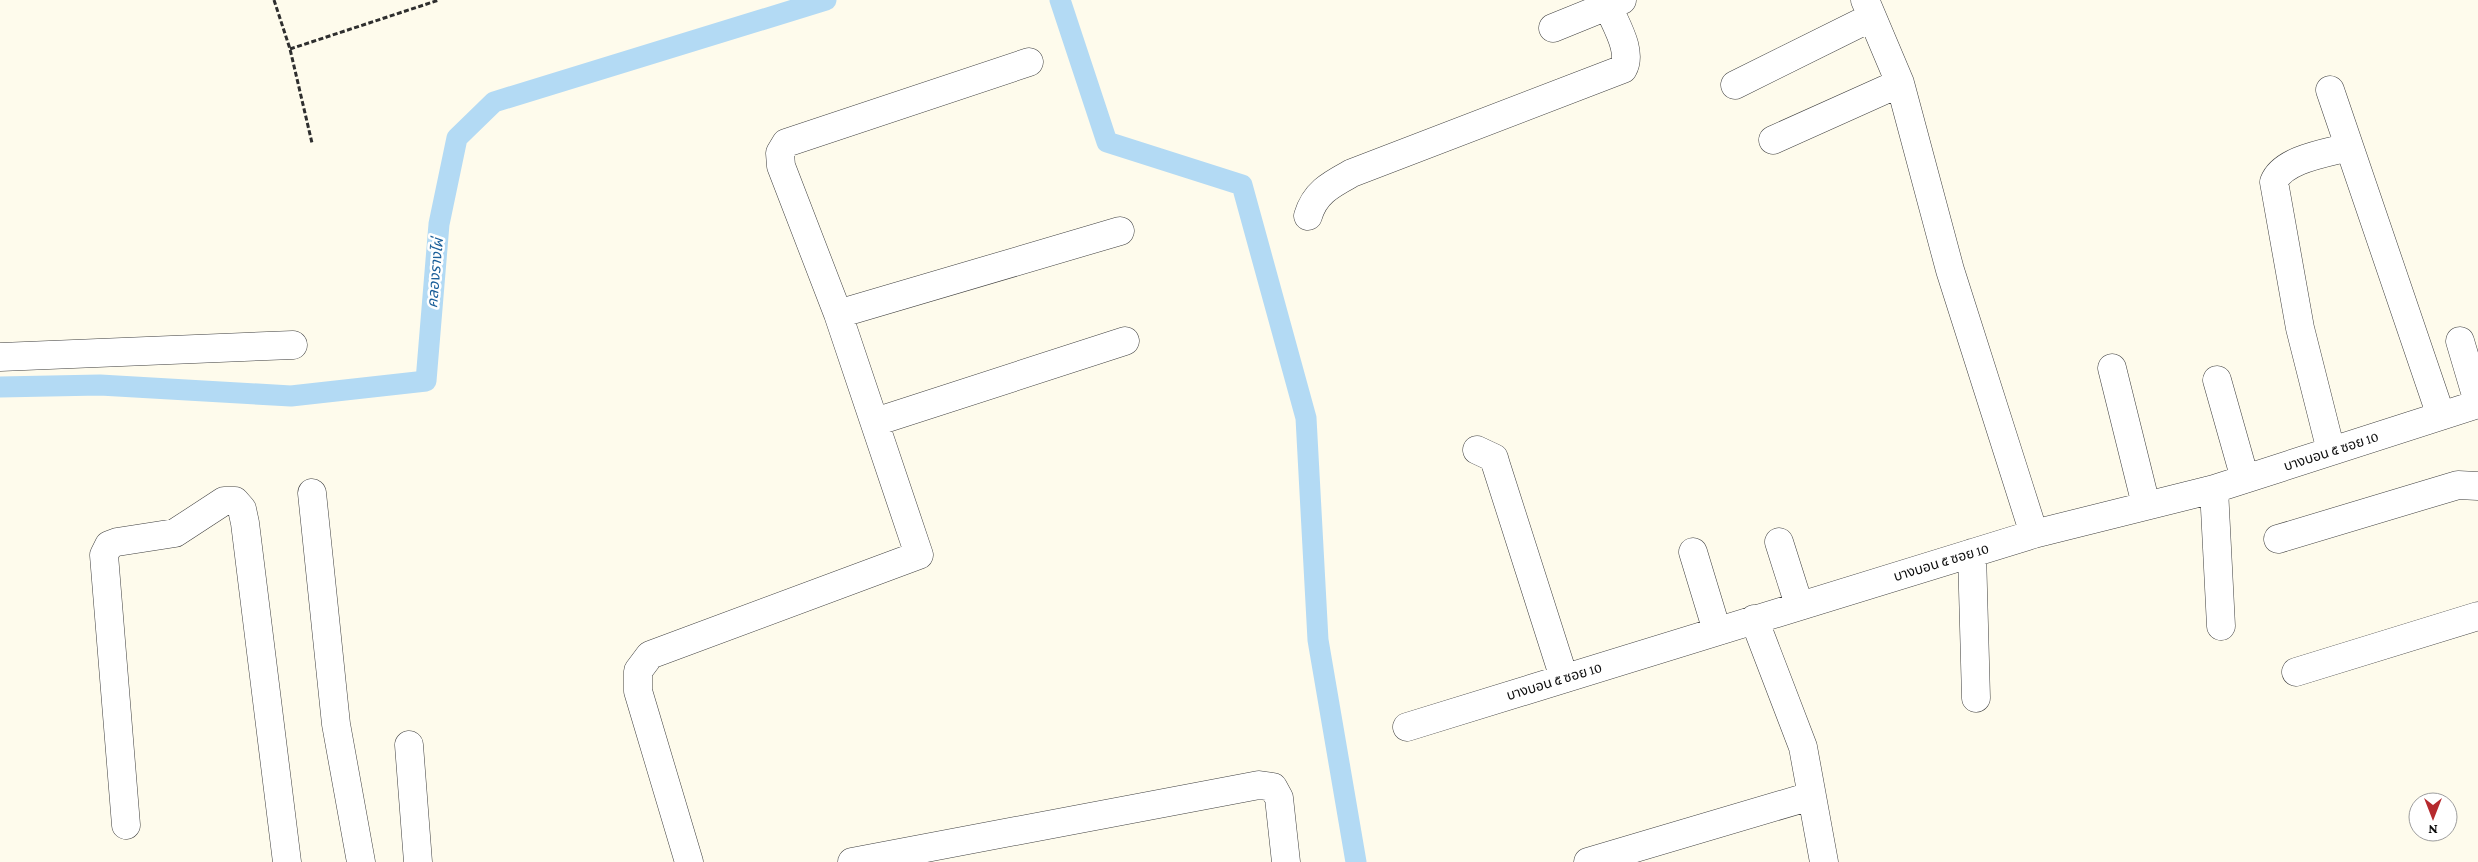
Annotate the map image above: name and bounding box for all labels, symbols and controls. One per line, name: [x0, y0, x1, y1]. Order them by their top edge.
water label: คลองรางไผ่: [424, 235, 446, 309]
street label: บางบอน ๕ ซอย 10: [2282, 428, 2381, 474]
street label: บางบอน ๕ ซอย 10: [1891, 540, 1991, 584]
street label: บางบอน ๕ ซอย 10: [1504, 659, 1604, 703]
north arrow: [2408, 792, 2458, 842]
text: N: [2428, 822, 2438, 838]

